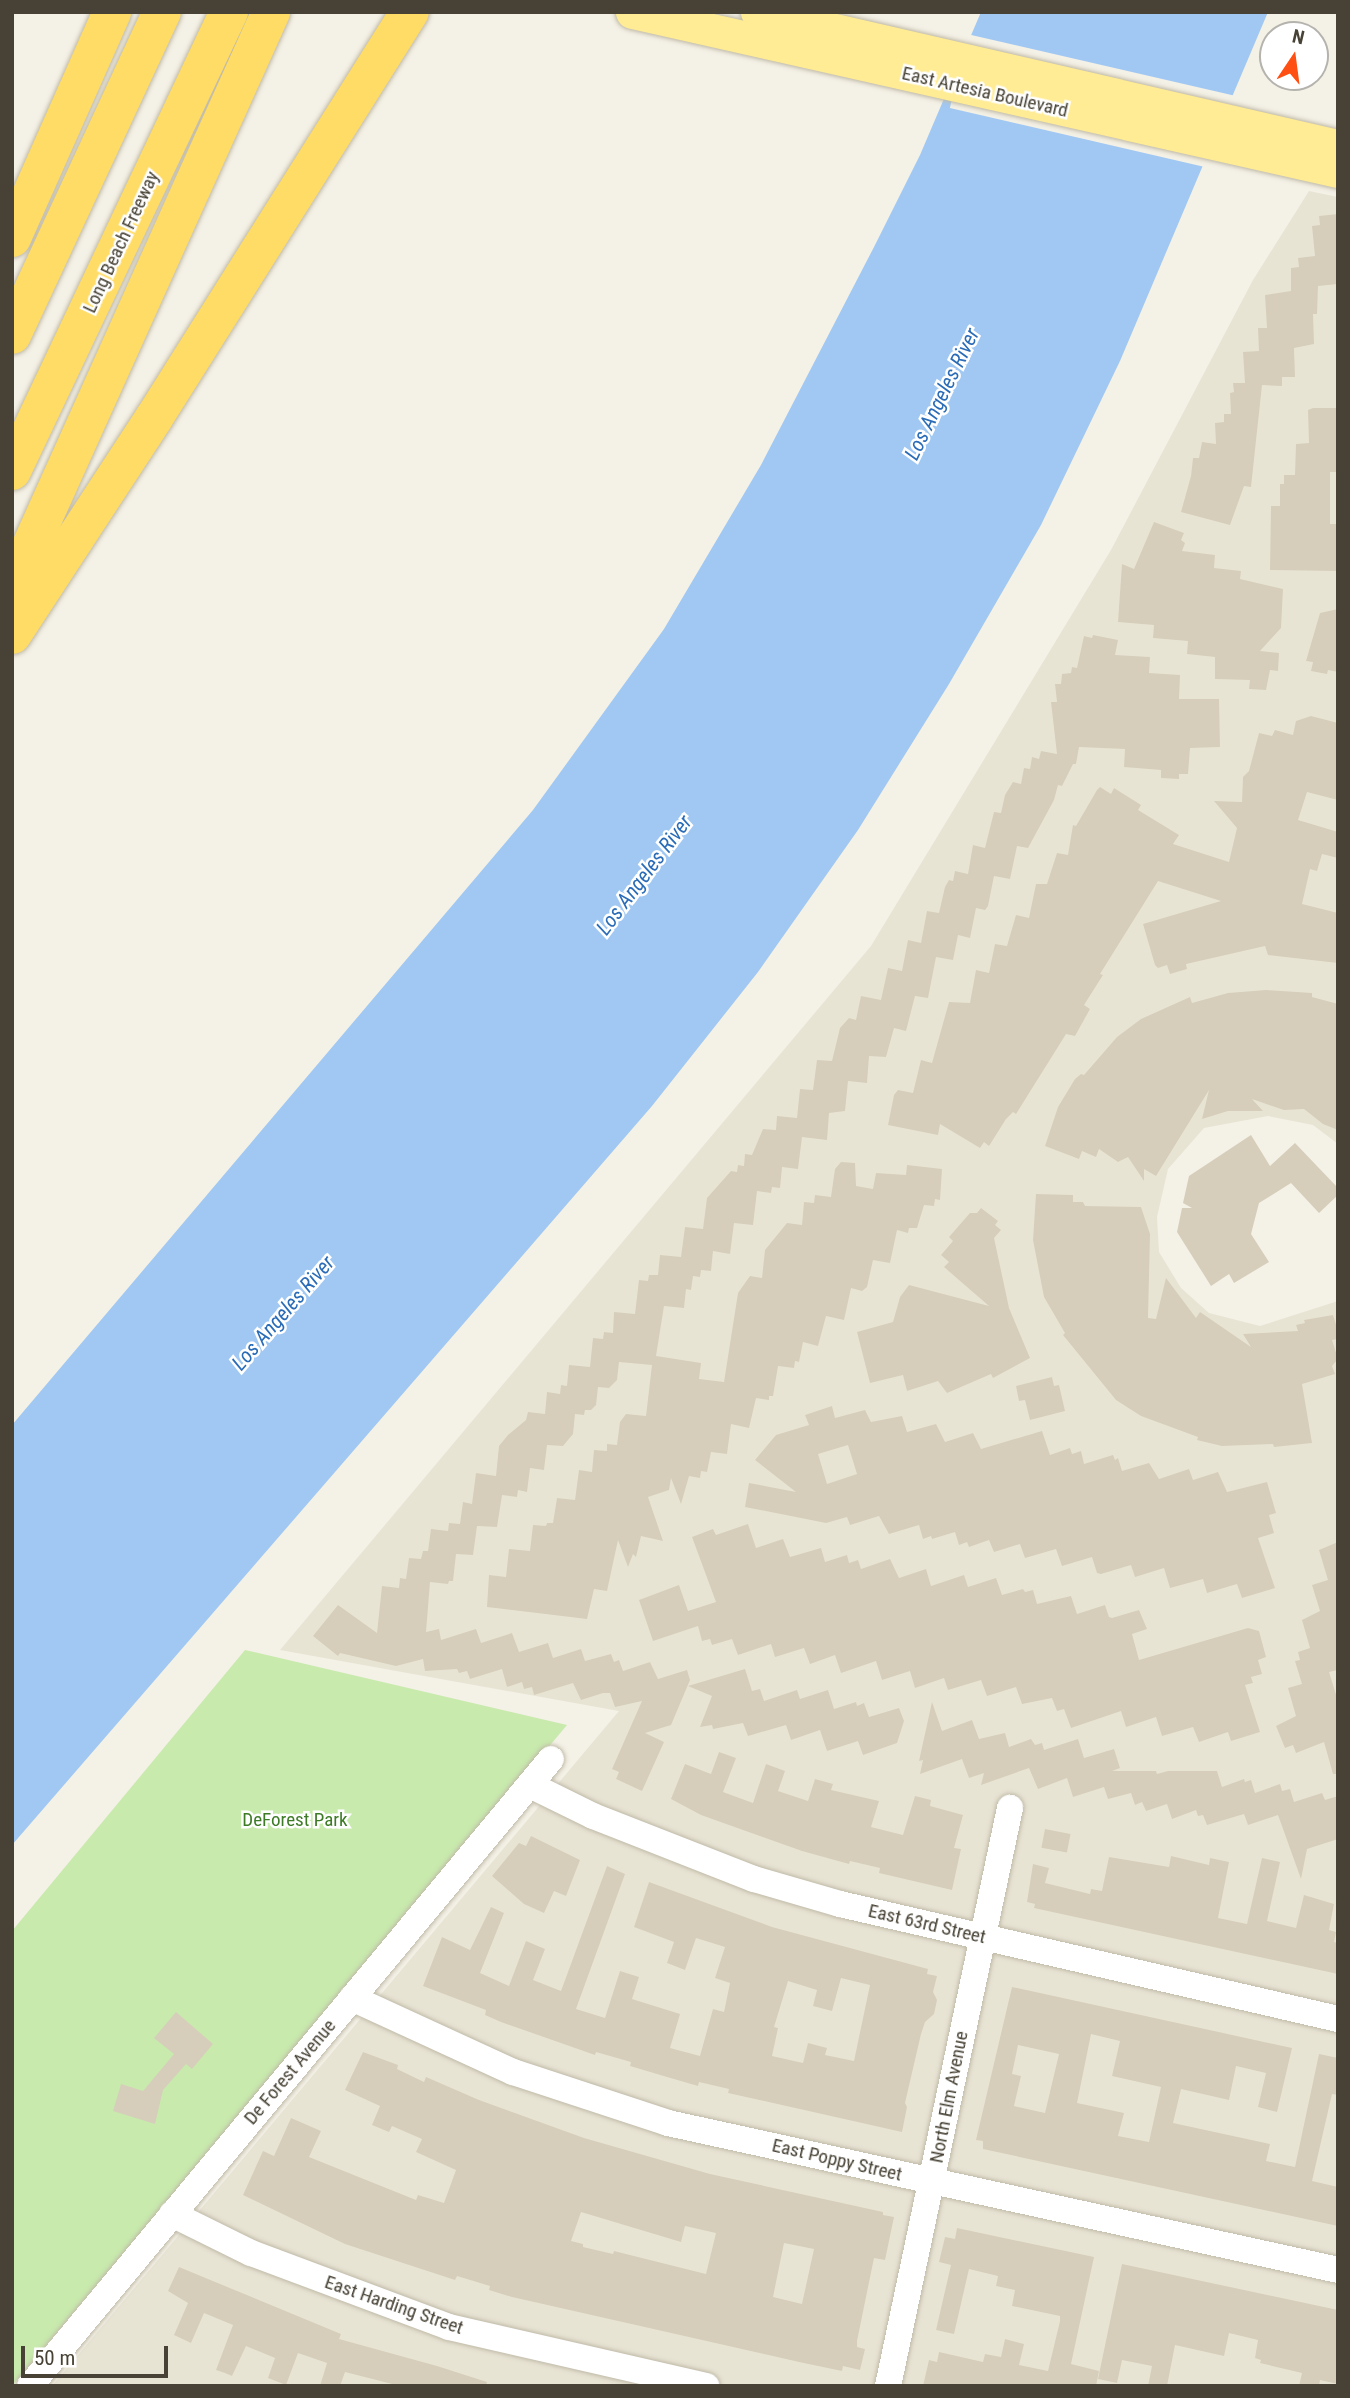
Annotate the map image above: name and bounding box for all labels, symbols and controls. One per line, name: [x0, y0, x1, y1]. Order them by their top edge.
north arrow: [1259, 21, 1329, 91]
text: N: [1290, 24, 1307, 50]
street label: East Artesia Boulevard: [900, 62, 1070, 122]
street label: Long Beach Freeway: [78, 168, 164, 316]
water label: Los Angeles River: [899, 324, 985, 464]
water label: Los Angeles River: [591, 810, 697, 940]
water label: Los Angeles River: [226, 1251, 340, 1375]
park label: DeForest Park: [242, 1809, 348, 1831]
street label: East 63rd Street: [866, 1899, 988, 1949]
street label: De Forest Avenue: [239, 2015, 341, 2129]
street label: North Elm Avenue: [925, 2029, 973, 2165]
street label: East Poppy Street: [770, 2134, 904, 2186]
street label: East Harding Street: [322, 2271, 466, 2339]
scale bar: [24, 2332, 172, 2376]
text: 50 m: [34, 2346, 75, 2370]

